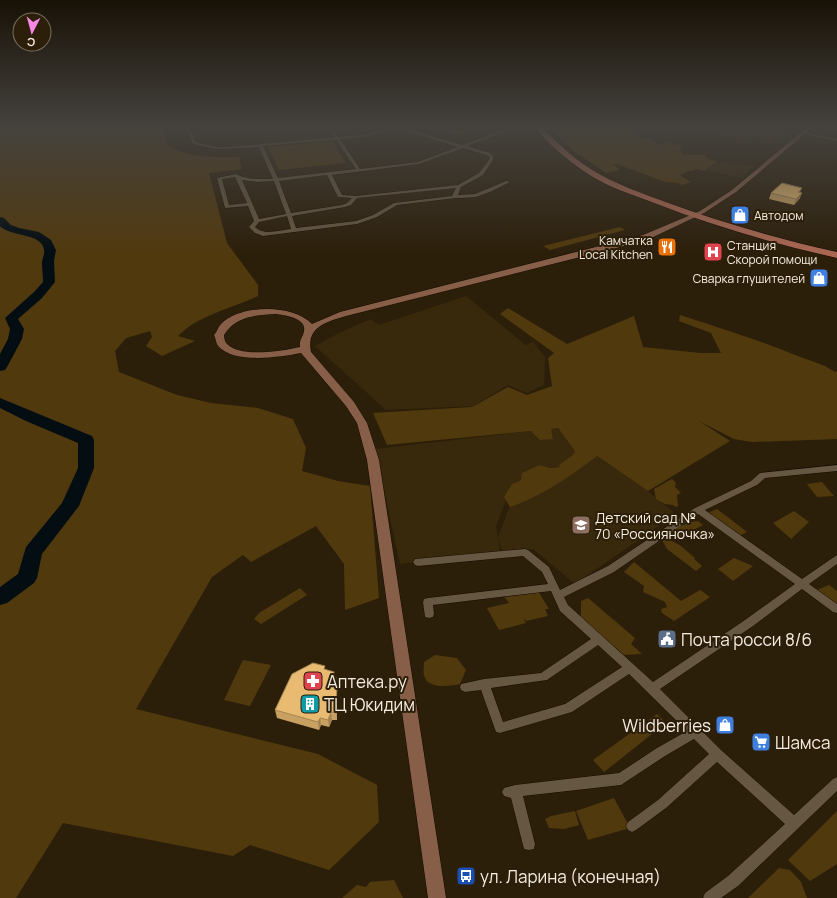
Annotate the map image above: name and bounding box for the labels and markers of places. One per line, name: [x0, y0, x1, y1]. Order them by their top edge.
shop icon: Автодом: [729, 204, 751, 226]
place label: Автодом: [754, 207, 804, 224]
place label: Камчатка Local Kitchen: [579, 232, 653, 263]
restaurant icon: Камчатка Local Kitchen: [656, 236, 678, 258]
place label: Станция Скорой помощи: [727, 237, 817, 268]
hospital icon: Станция Скорой помощи: [702, 241, 724, 263]
shop icon: Сварка глушителей: [808, 267, 830, 289]
place label: Сварка глушителей: [693, 270, 805, 287]
place label: Детский сад № 70 «Россияночка»: [595, 508, 715, 543]
school or university icon: Детский сад № 70 «Россияночка»: [570, 514, 592, 536]
public building icon: Почта росси 8/6: [656, 628, 678, 650]
place label: Почта росси 8/6: [681, 628, 812, 651]
pharmacy icon: Аптека.ру: [302, 670, 324, 692]
place label: Аптека.ру: [327, 670, 407, 693]
building icon: ТЦ Юкидим: [299, 693, 321, 715]
place label: ТЦ Юкидим: [324, 693, 415, 716]
place label: Wildberries: [622, 714, 711, 737]
shop icon: Wildberries: [714, 714, 736, 736]
supermarket icon: Шамса: [750, 731, 772, 753]
place label: Шамса: [775, 731, 830, 754]
bus stop icon: ул. Ларина (конечная): [455, 865, 477, 887]
place label: ул. Ларина (конечная): [480, 865, 661, 888]

